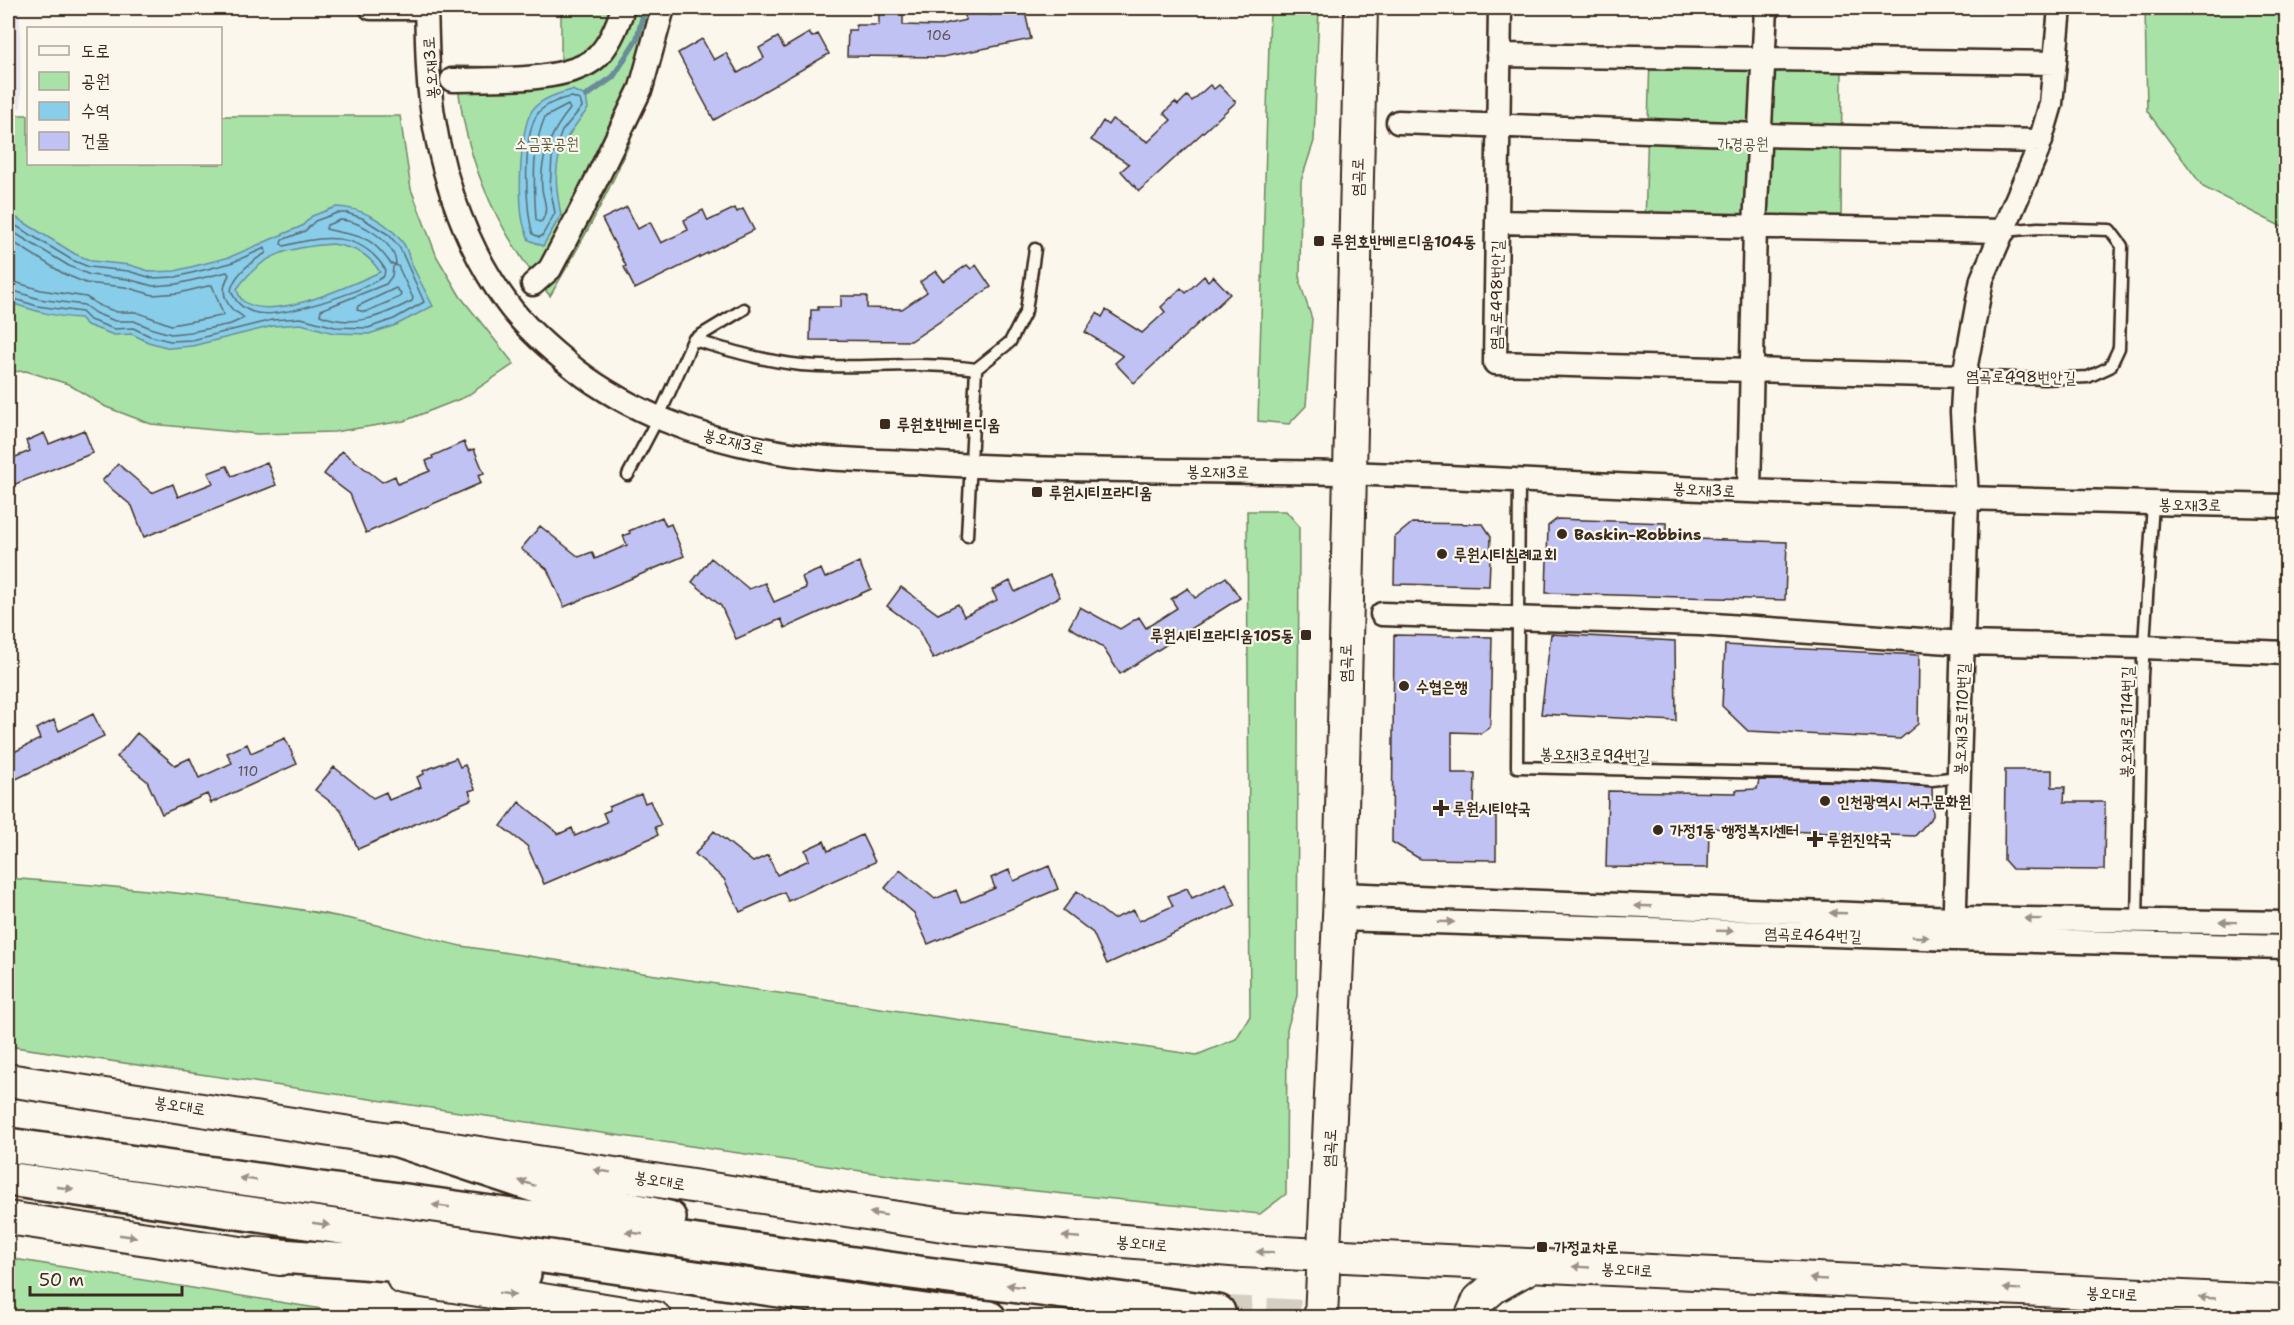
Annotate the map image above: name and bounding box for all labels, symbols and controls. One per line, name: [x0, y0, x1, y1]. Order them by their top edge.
house number: 106: [927, 26, 951, 44]
legend: [27, 27, 222, 165]
street label: 봉오재3로: [418, 36, 443, 100]
text: 도로: [81, 39, 110, 63]
text: 공원: [81, 69, 110, 93]
text: 수역: [81, 99, 110, 123]
text: 건물: [81, 129, 110, 153]
park label: 소금꽃공원: [515, 133, 579, 154]
park label: 가경공원: [1717, 133, 1769, 154]
street label: 염곡로: [1347, 158, 1368, 197]
place label: 루원호반베르디움104동: [1331, 231, 1476, 252]
marker: 루원호반베르디움104동: [1312, 234, 1326, 248]
street label: 염곡로498번안길: [1485, 240, 1508, 350]
street label: 염곡로498번안길: [1966, 365, 2076, 388]
place label: 루원호반베르디움: [897, 414, 1000, 435]
marker: 루원호반베르디움: [878, 417, 892, 431]
street label: 봉오재3로: [701, 424, 767, 459]
street label: 봉오재3로: [1186, 460, 1250, 483]
street label: 봉오재3로: [1672, 477, 1736, 502]
place label: 루원시티프라디움: [1049, 482, 1152, 503]
marker: 루원시티프라디움: [1030, 485, 1044, 499]
street label: 봉오재3로: [2158, 493, 2222, 516]
place label: Baskin-Robbins: [1574, 524, 1701, 545]
marker: Baskin-Robbins: [1555, 527, 1569, 541]
place label: 루원시티침례교회: [1454, 544, 1557, 565]
marker: 루원시티침례교회: [1435, 547, 1449, 561]
place label: 루원시티프라디움105동: [1150, 625, 1294, 646]
marker: 루원시티프라디움105동: [1299, 628, 1313, 642]
street label: 염곡로: [1335, 644, 1356, 683]
street label: 봉오재3로110번길: [1949, 663, 1974, 775]
street label: 봉오재3로114번길: [2115, 666, 2138, 778]
place label: 수협은행: [1416, 676, 1468, 697]
marker: 수협은행: [1397, 679, 1411, 693]
street label: 봉오재3로94번길: [1540, 743, 1650, 766]
house number: 110: [238, 762, 258, 780]
place label: 인천광역시 서구문화원: [1837, 791, 1971, 812]
marker: 인천광역시 서구문화원: [1818, 794, 1832, 808]
place label: 루원시티약국: [1453, 798, 1530, 819]
marker: 루원시티약국: [1434, 801, 1448, 815]
place label: 가정1동 행정복지센터: [1670, 820, 1799, 841]
marker: 가정1동 행정복지센터: [1651, 823, 1665, 837]
place label: 루원진약국: [1827, 829, 1892, 850]
marker: 루원진약국: [1808, 832, 1822, 846]
one-way arrow: [1634, 901, 1653, 910]
one-way arrow: [1829, 909, 1848, 918]
one-way arrow: [2024, 914, 2043, 924]
one-way arrow: [2219, 917, 2238, 927]
one-way arrow: [1437, 918, 1456, 927]
street label: 염곡로464번길: [1764, 922, 1862, 947]
one-way arrow: [1715, 927, 1734, 936]
one-way arrow: [1910, 933, 1929, 942]
street label: 봉오대로: [153, 1091, 207, 1120]
street label: 염곡로: [1318, 1128, 1341, 1168]
street label: 봉오대로: [633, 1166, 687, 1195]
one-way arrow: [592, 1167, 611, 1176]
one-way arrow: [239, 1174, 258, 1183]
one-way arrow: [518, 1178, 536, 1188]
one-way arrow: [56, 1183, 75, 1192]
one-way arrow: [432, 1201, 451, 1211]
one-way arrow: [868, 1210, 887, 1219]
one-way arrow: [311, 1220, 330, 1229]
one-way arrow: [625, 1229, 644, 1238]
one-way arrow: [118, 1231, 137, 1240]
street label: 봉오대로: [1115, 1231, 1169, 1256]
one-way arrow: [1062, 1232, 1081, 1241]
place label: 가정교차로: [1554, 1237, 1619, 1258]
marker: 가정교차로: [1535, 1240, 1549, 1254]
one-way arrow: [1256, 1248, 1275, 1257]
street label: 봉오대로: [1601, 1258, 1653, 1281]
scale bar: [30, 1259, 182, 1297]
one-way arrow: [1571, 1263, 1590, 1272]
text: 50 m: [39, 1268, 84, 1292]
one-way arrow: [1808, 1274, 1827, 1283]
one-way arrow: [1005, 1281, 1024, 1291]
street label: 봉오대로: [2086, 1282, 2138, 1305]
one-way arrow: [2003, 1284, 2022, 1293]
one-way arrow: [498, 1290, 517, 1299]
one-way arrow: [2198, 1294, 2217, 1303]

